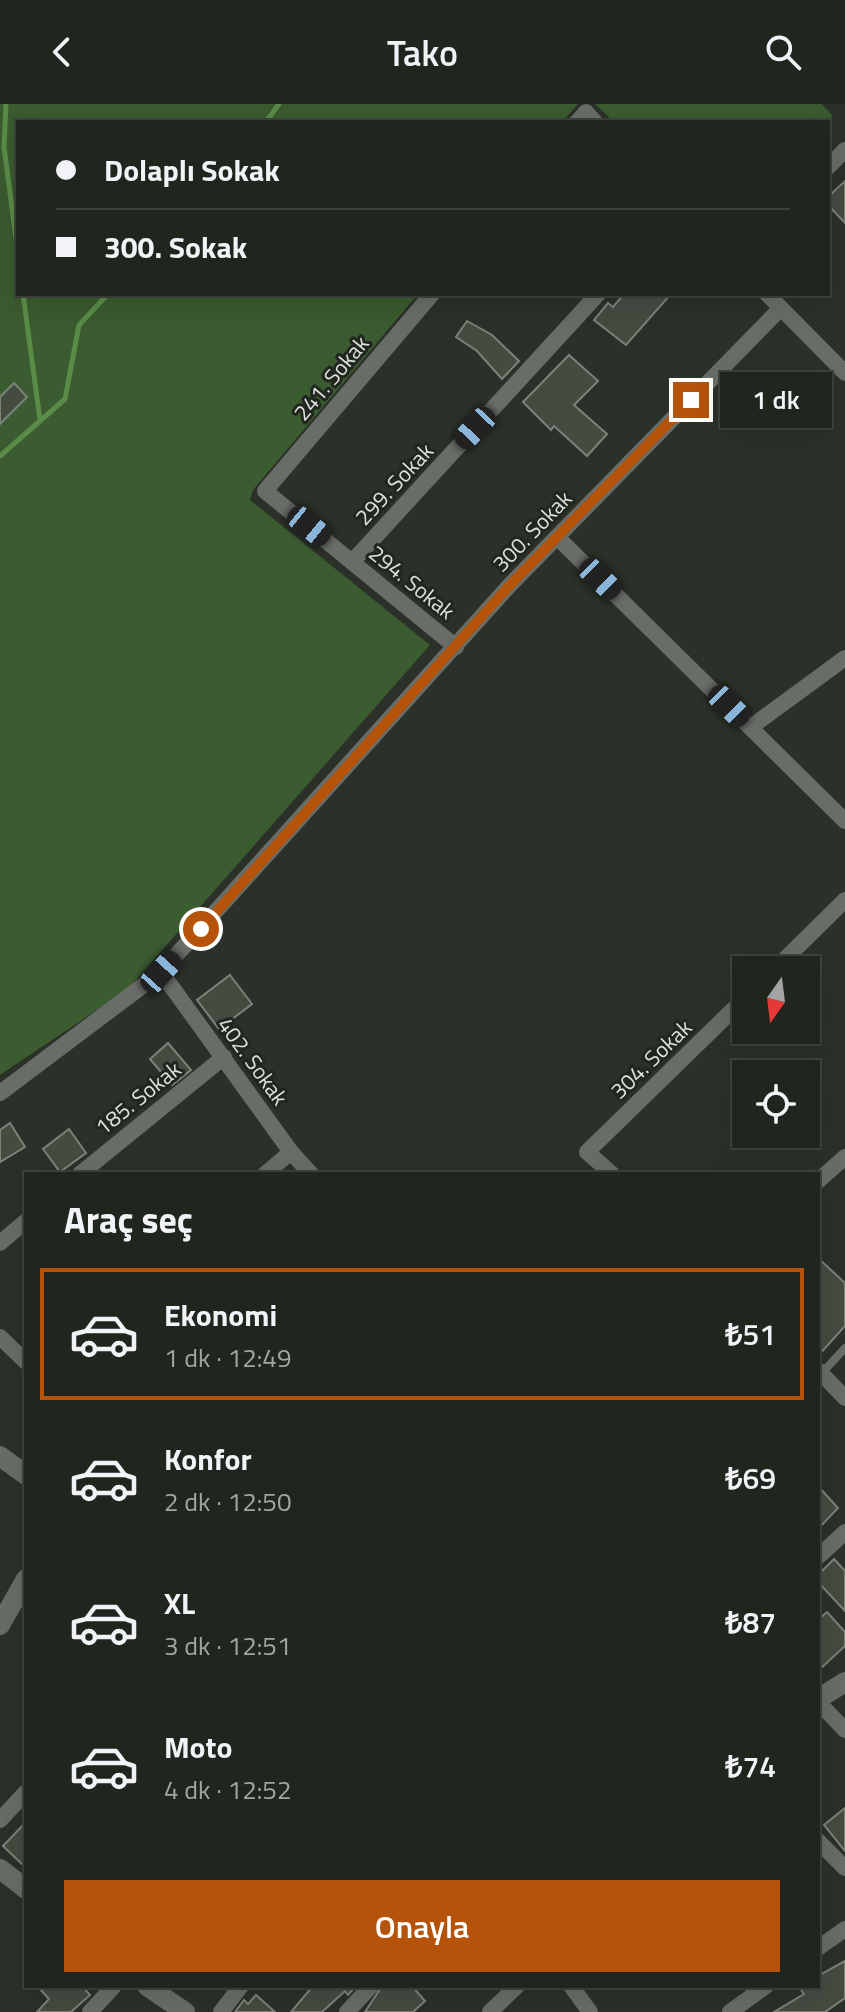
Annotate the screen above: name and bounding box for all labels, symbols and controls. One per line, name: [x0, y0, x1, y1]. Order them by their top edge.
text: Tako: [387, 25, 458, 80]
icon: back: [40, 30, 84, 74]
icon: search: [761, 30, 805, 74]
text: Dolaplı Sokak: [104, 147, 280, 193]
text: 300. Sokak: [104, 224, 247, 270]
street label: 241. Sokak: [285, 328, 377, 428]
callout: 1 dk: [719, 372, 831, 428]
text: 1 dk: [752, 380, 800, 419]
route end: [673, 382, 709, 418]
car: [450, 402, 500, 454]
street label: 299. Sokak: [347, 435, 442, 533]
street label: 300. Sokak: [484, 482, 580, 580]
car: [283, 502, 335, 550]
street label: 294. Sokak: [362, 537, 463, 628]
car: [574, 554, 626, 604]
car: [704, 681, 754, 731]
route start: [183, 911, 219, 947]
car: [136, 946, 186, 998]
north arrow: [732, 956, 820, 1044]
map controls: [732, 956, 820, 1148]
street label: 402. Sokak: [209, 1010, 297, 1113]
street label: 304. Sokak: [602, 1011, 700, 1107]
street label: 185. Sokak: [88, 1052, 189, 1143]
button: locate: [732, 1060, 820, 1148]
text: Araç seç: [64, 1192, 193, 1247]
text: Ekonomi: [164, 1292, 277, 1338]
icon: car: [68, 1298, 140, 1370]
text: ₺51: [725, 1311, 776, 1357]
text: 1 dk · 12:49: [164, 1338, 291, 1377]
text: Konfor: [164, 1436, 252, 1482]
icon: car: [68, 1442, 140, 1514]
text: ₺69: [725, 1455, 776, 1501]
text: 2 dk · 12:50: [164, 1482, 291, 1521]
text: XL: [164, 1580, 195, 1626]
icon: car: [68, 1586, 140, 1658]
text: ₺87: [725, 1599, 776, 1645]
text: 3 dk · 12:51: [164, 1626, 291, 1665]
text: Moto: [164, 1724, 232, 1770]
icon: car: [68, 1730, 140, 1802]
text: ₺74: [725, 1743, 776, 1789]
text: 4 dk · 12:52: [164, 1770, 291, 1809]
button: Onayla: [64, 1880, 780, 1972]

